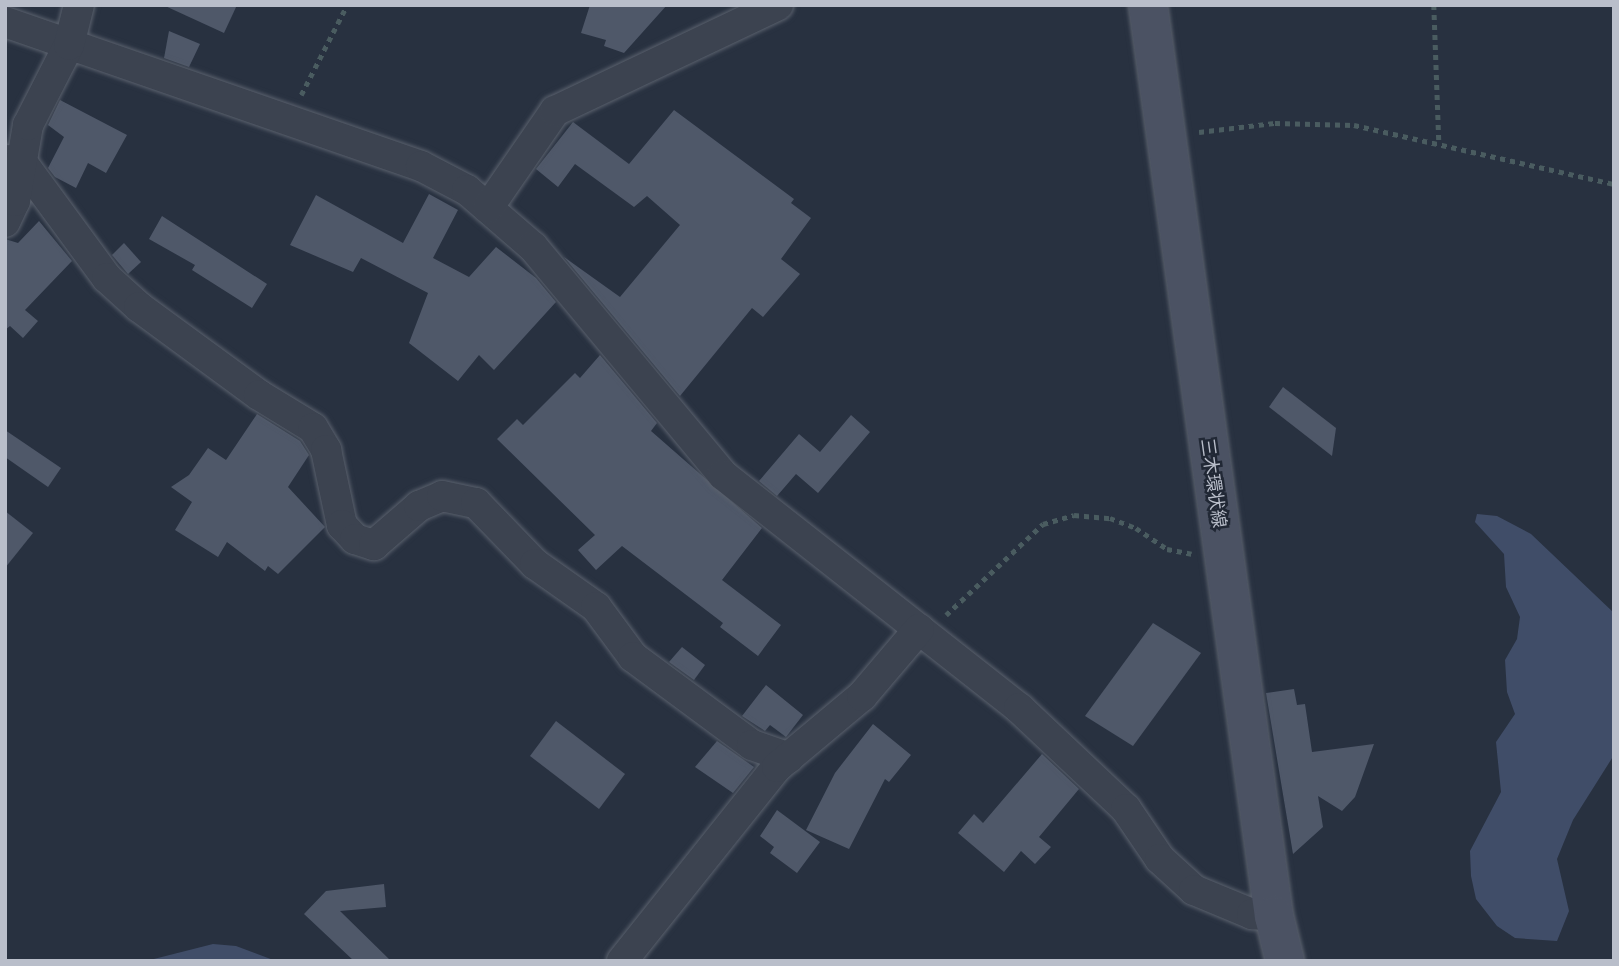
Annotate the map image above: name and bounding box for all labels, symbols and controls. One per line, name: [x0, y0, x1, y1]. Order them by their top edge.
street label: 三木環状線: [1197, 437, 1231, 529]

